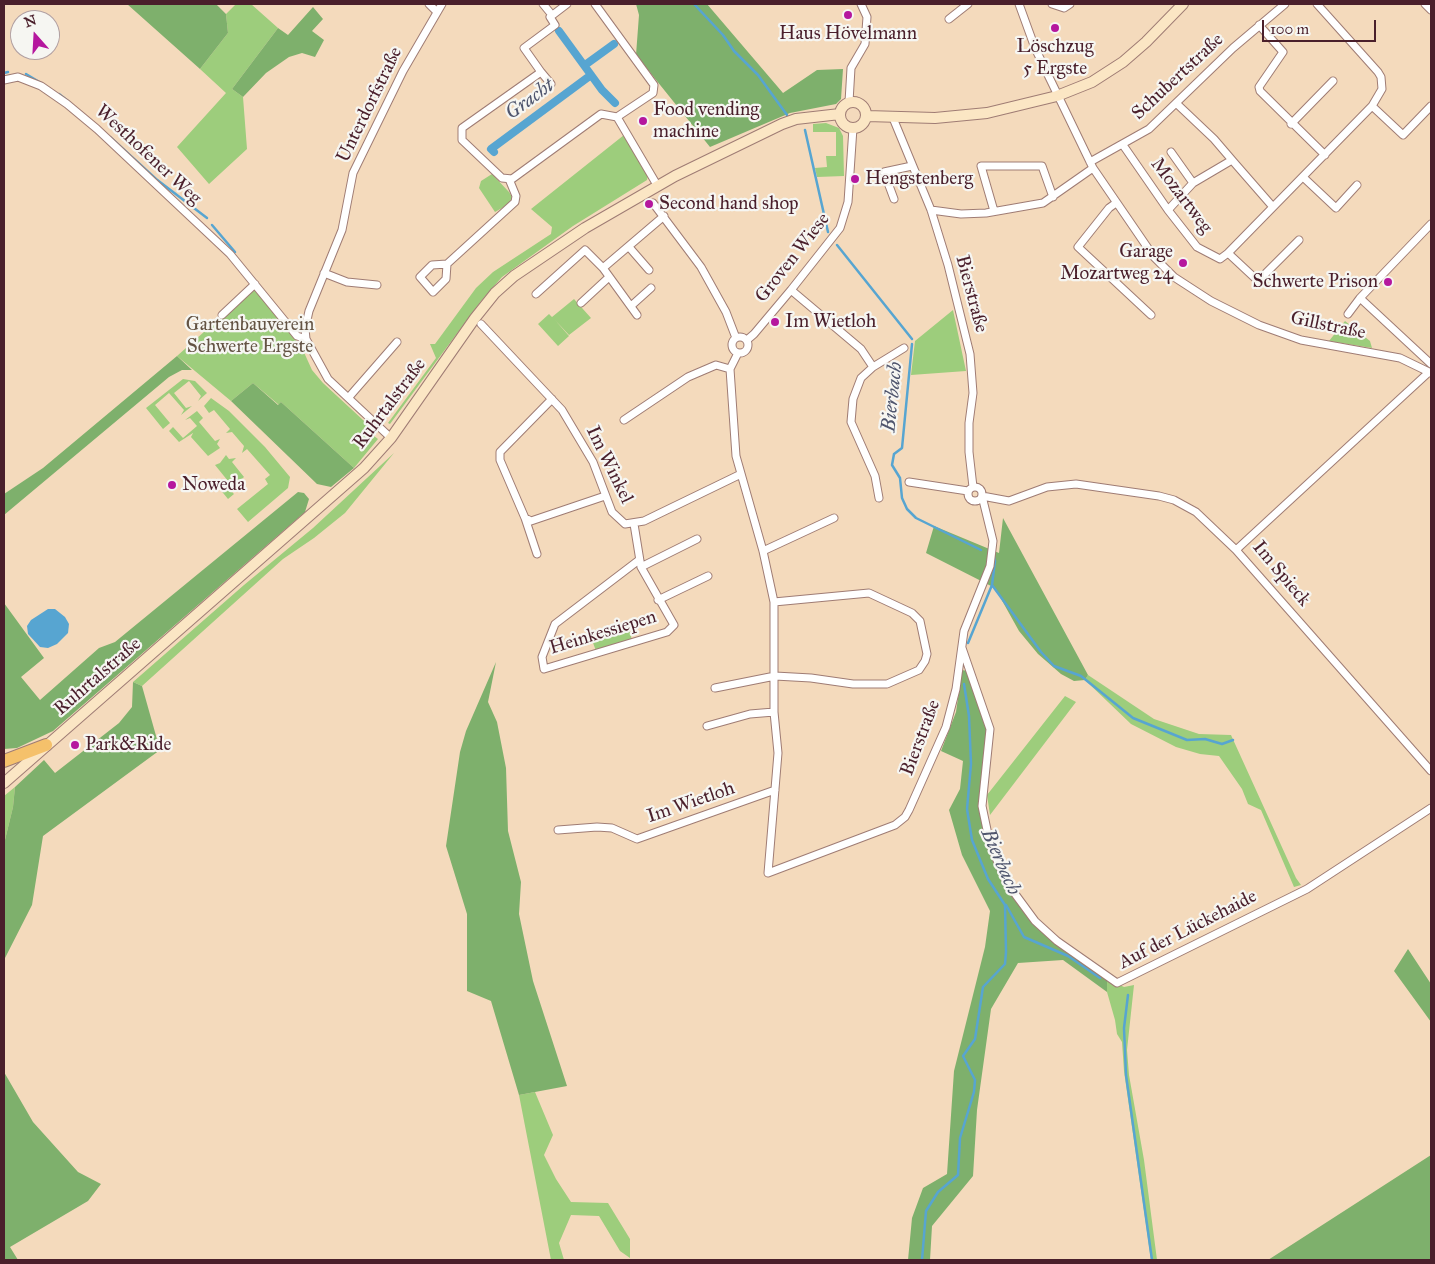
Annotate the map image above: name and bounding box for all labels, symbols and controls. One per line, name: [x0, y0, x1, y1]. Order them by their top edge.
marker: Haus Hövelmann: [842, 9, 854, 21]
north arrow: [10, 10, 60, 60]
scale bar: [1265, 10, 1379, 42]
text: N: [22, 11, 39, 31]
text: 100 m: [1270, 20, 1309, 38]
marker: Löschzug 5 Ergste: [1049, 22, 1061, 34]
place label: Haus Hövelmann: [779, 23, 917, 45]
street label: Schubertstraße: [1127, 29, 1229, 125]
place label: Löschzug 5 Ergste: [1016, 36, 1094, 80]
street label: Unterdorfstraße: [332, 44, 408, 166]
water label: Gracht: [501, 74, 559, 126]
place label: Food vending machine: [653, 99, 759, 143]
street label: Westhofener Weg: [90, 100, 206, 210]
marker: Food vending machine: [637, 115, 649, 127]
street label: Mozartweg: [1145, 154, 1217, 238]
place label: Hengstenberg: [865, 168, 973, 190]
marker: Hengstenberg: [849, 173, 861, 185]
place label: Second hand shop: [659, 193, 799, 215]
marker: Second hand shop: [643, 198, 655, 210]
street label: Groven Wiese: [751, 209, 835, 307]
place label: Garage Mozartweg 24: [1060, 241, 1173, 285]
street label: Bierstraße: [950, 253, 992, 335]
marker: Garage Mozartweg 24: [1177, 257, 1189, 269]
place label: Schwerte Prison: [1253, 271, 1378, 293]
marker: Schwerte Prison: [1382, 276, 1394, 288]
street label: Gillstraße: [1288, 307, 1368, 345]
place label: Im Wietloh: [785, 311, 876, 333]
park label: Gartenbauverein Schwerte Ergste: [186, 314, 314, 358]
marker: Im Wietloh: [769, 316, 781, 328]
street label: Ruhrtalstraße: [349, 354, 431, 454]
water label: Bierbach: [877, 361, 909, 433]
street label: Im Winkel: [580, 422, 638, 508]
place label: Noweda: [182, 474, 245, 496]
marker: Noweda: [166, 479, 178, 491]
street label: Im Spieck: [1247, 537, 1315, 611]
street label: Heinkessiepen: [547, 606, 659, 660]
street label: Ruhrtalstraße: [50, 633, 146, 721]
street label: Bierstraße: [896, 697, 946, 779]
place label: Park&Ride: [85, 734, 171, 756]
marker: Park&Ride: [69, 739, 81, 751]
street label: Im Wietloh: [644, 777, 738, 829]
water label: Bierbach: [975, 825, 1025, 899]
street label: Auf der Lückehaide: [1115, 885, 1261, 975]

